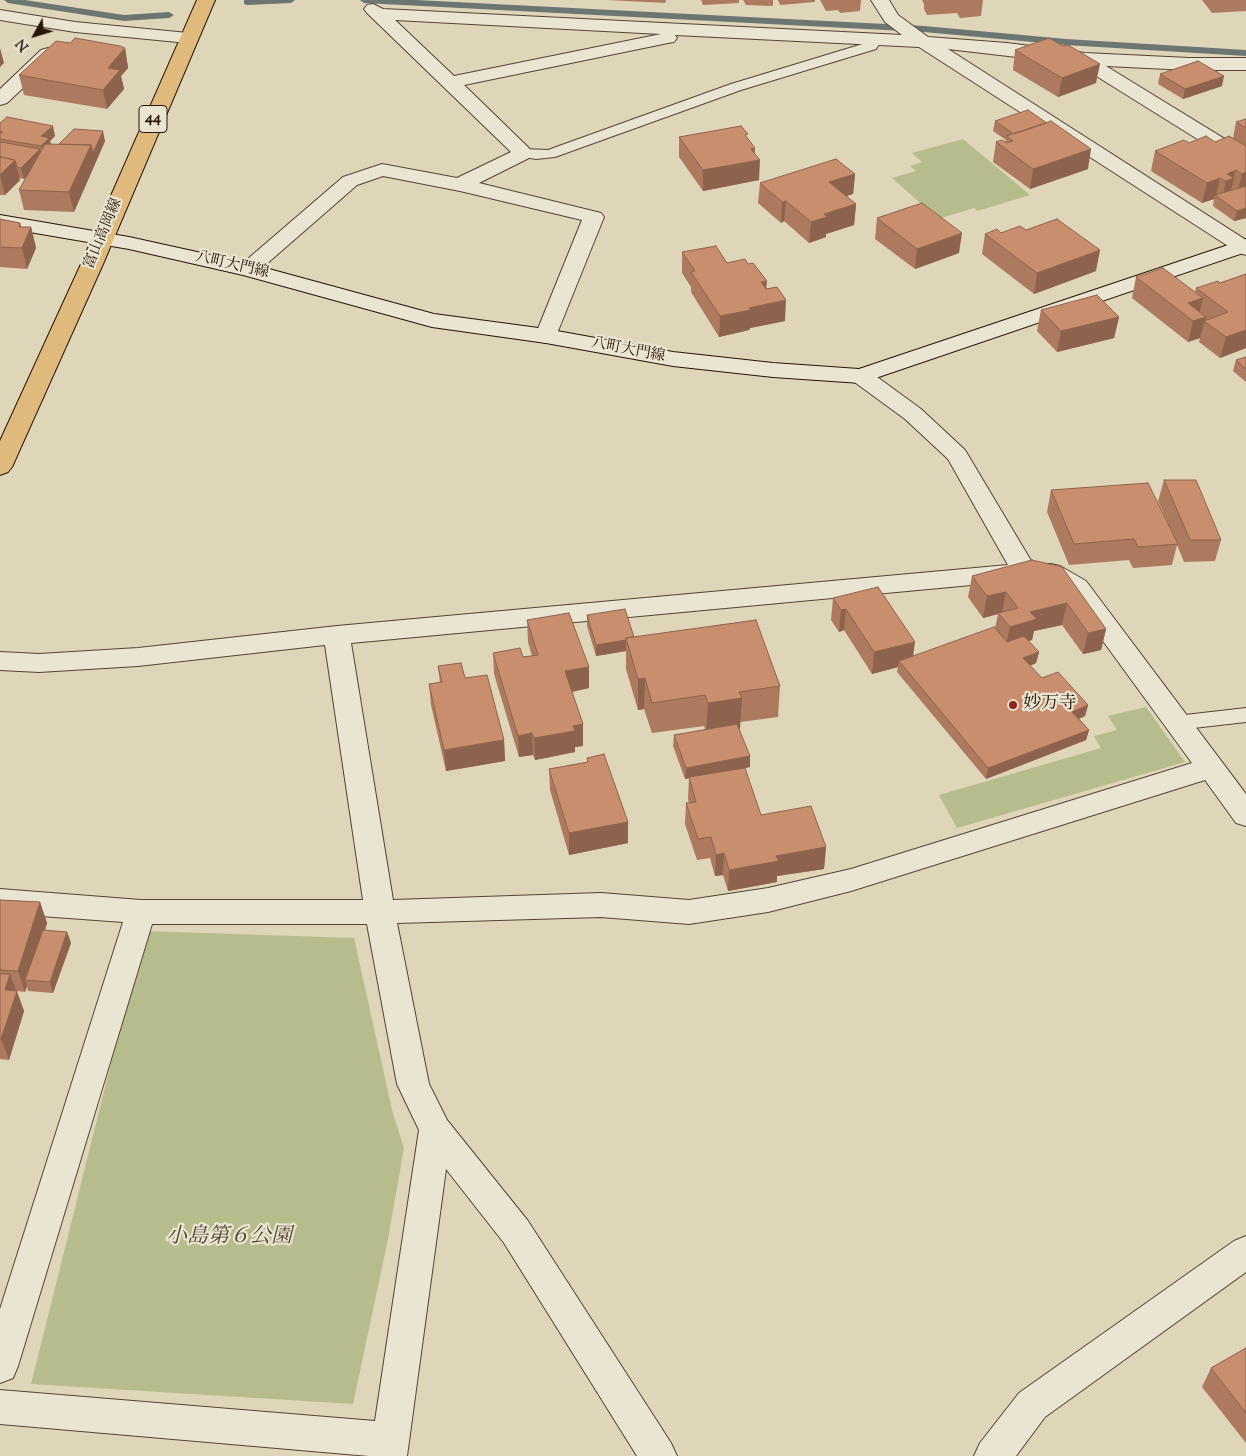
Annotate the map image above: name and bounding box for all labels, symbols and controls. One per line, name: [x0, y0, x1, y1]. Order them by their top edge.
north arrow: [10, 10, 60, 60]
text: N: [12, 34, 35, 55]
road number: 44: [139, 106, 167, 132]
street label: 富山高岡線: [81, 196, 127, 272]
street label: 八町大門線: [193, 249, 271, 283]
street label: 八町大門線: [589, 335, 667, 367]
place label: 妙万寺: [1023, 694, 1077, 716]
marker: 妙万寺: [1007, 699, 1019, 711]
park label: 小島第６公園: [166, 1225, 292, 1251]

